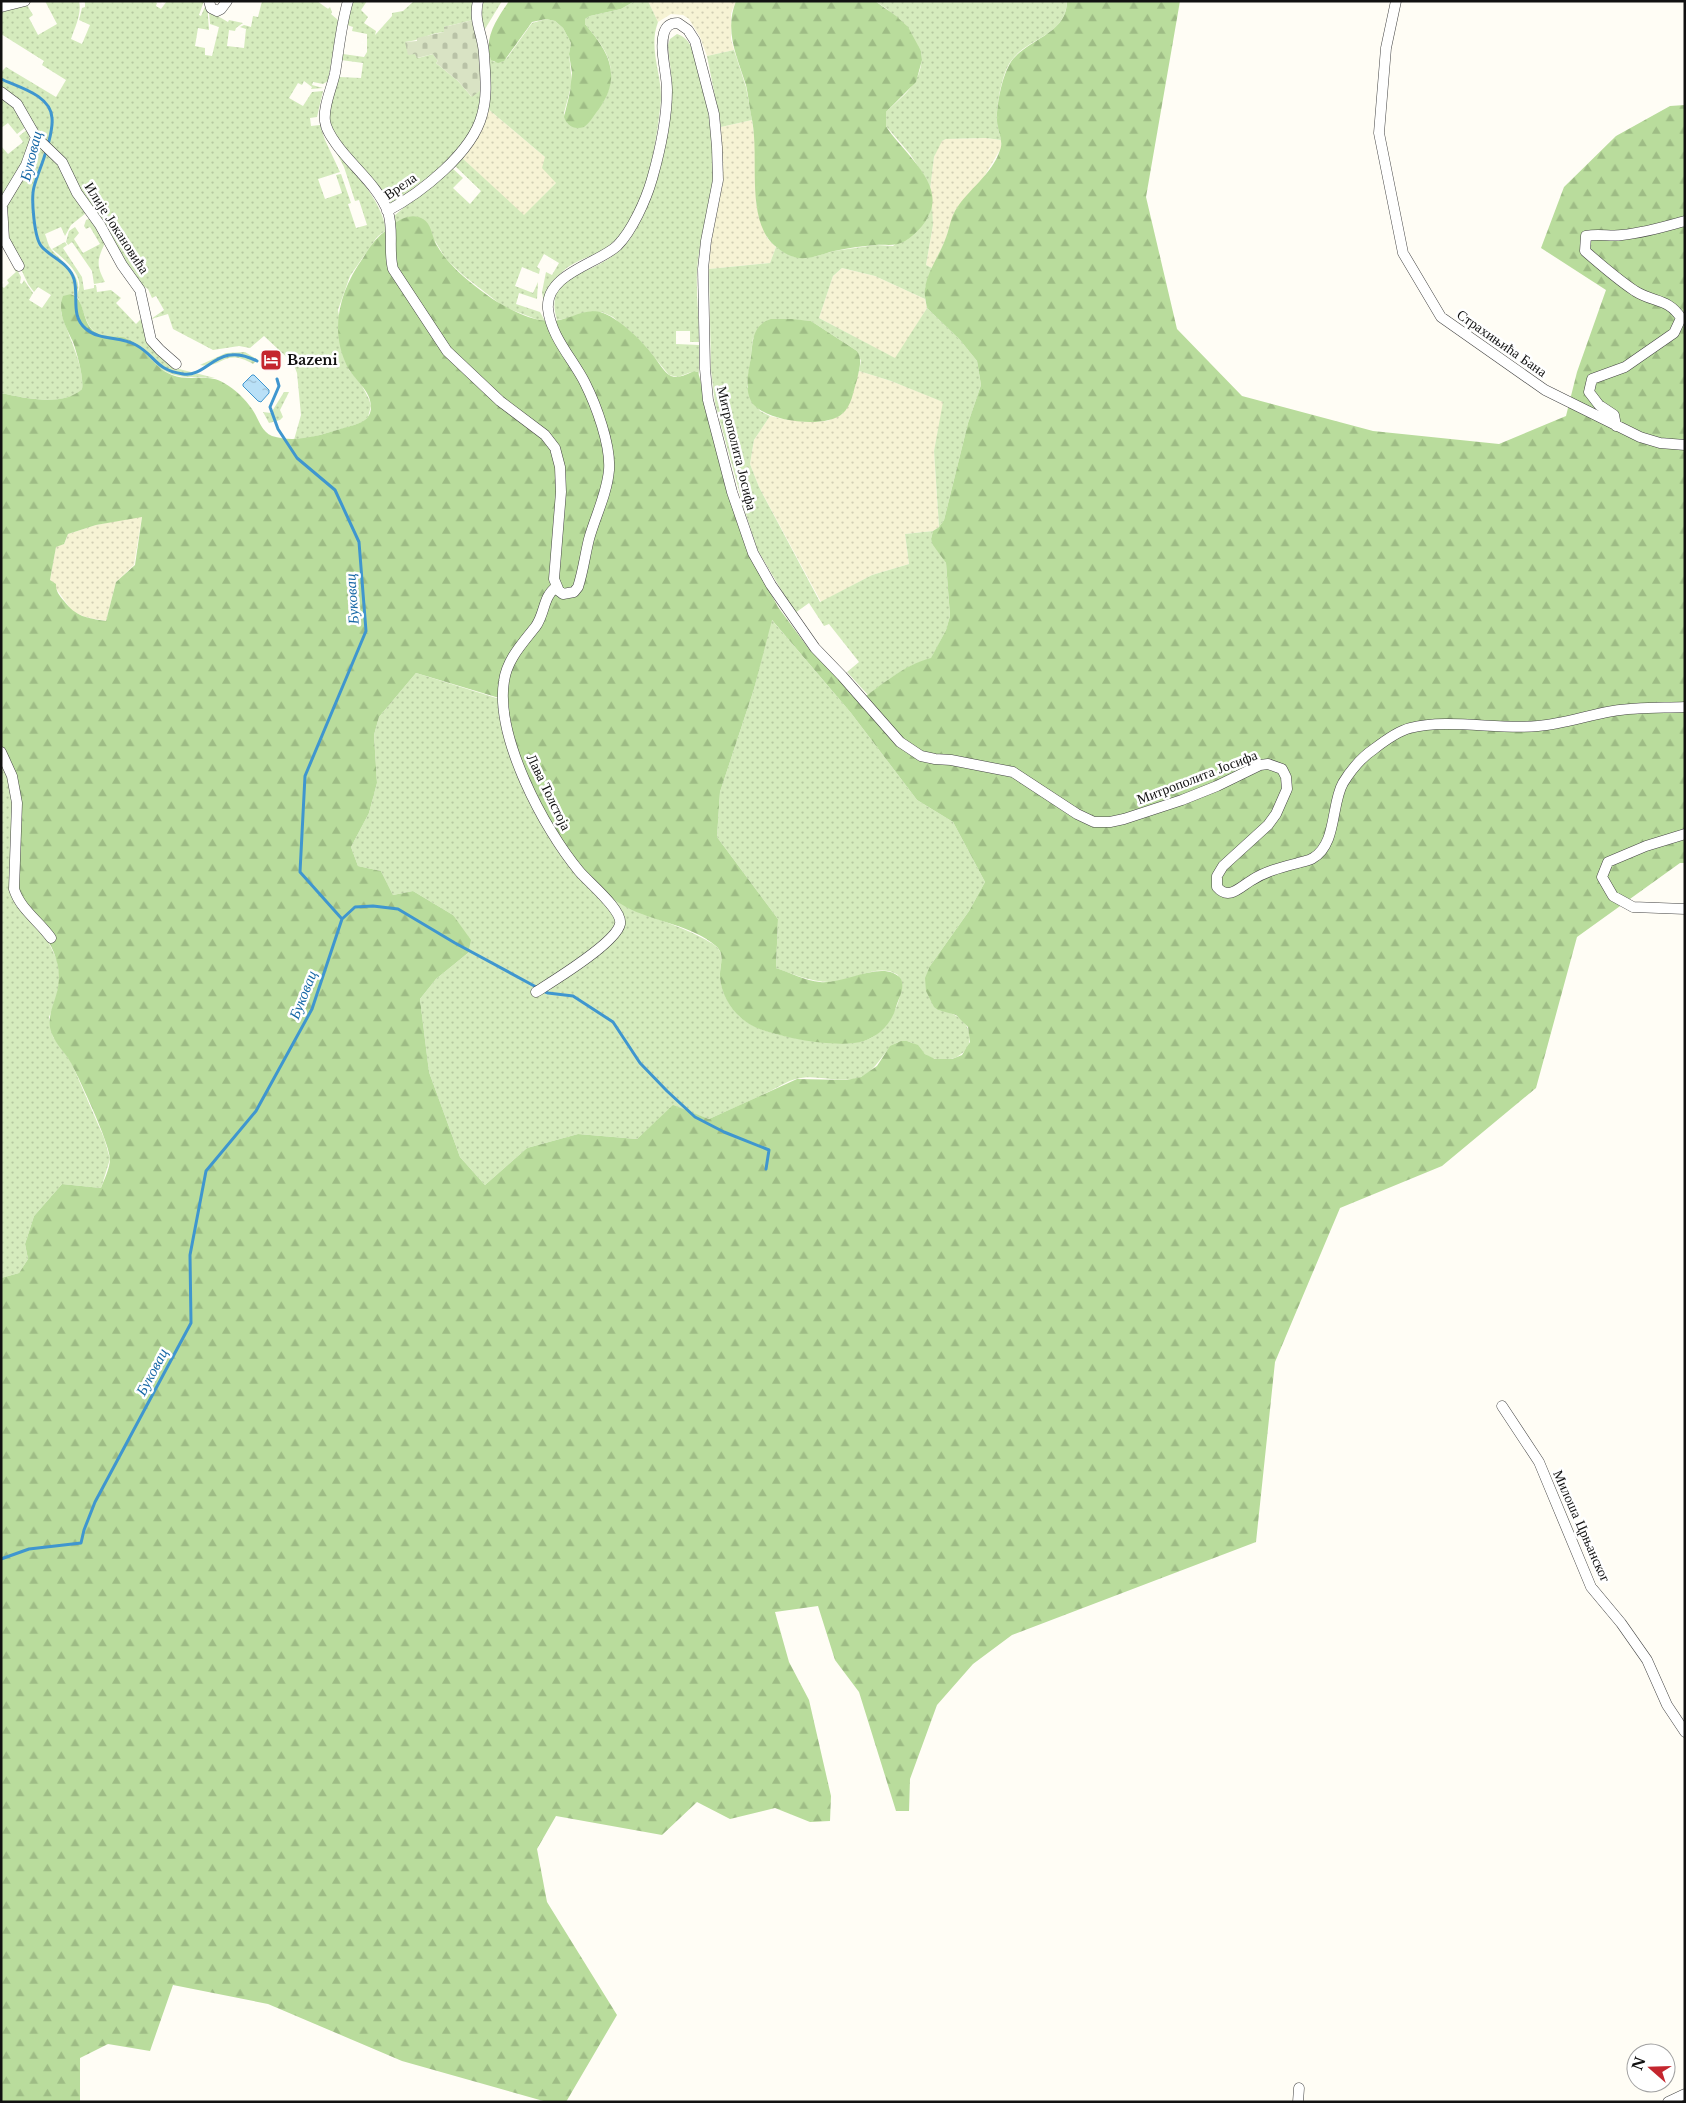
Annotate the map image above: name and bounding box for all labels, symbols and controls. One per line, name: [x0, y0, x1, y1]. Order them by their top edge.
water label: Буковац: [15, 129, 46, 184]
street label: Врела: [380, 168, 420, 204]
street label: Илије Јокановића: [81, 179, 154, 278]
street label: Страхињића Бана: [1453, 305, 1551, 381]
hotel icon: Bazeni: [259, 348, 283, 372]
place label: Bazeni: [287, 351, 338, 369]
street label: Митрополита Јосифа: [713, 384, 761, 513]
water label: Буковац: [340, 573, 363, 626]
street label: Митрополита Јосифа: [1134, 746, 1260, 808]
street label: Лава Толстоја: [523, 751, 576, 834]
water label: Буковац: [284, 968, 321, 1023]
water label: Буковац: [131, 1345, 172, 1399]
street label: Милоша Црњанског: [1549, 1467, 1615, 1585]
north arrow: [1626, 2043, 1676, 2093]
text: N: [1628, 2054, 1649, 2073]

